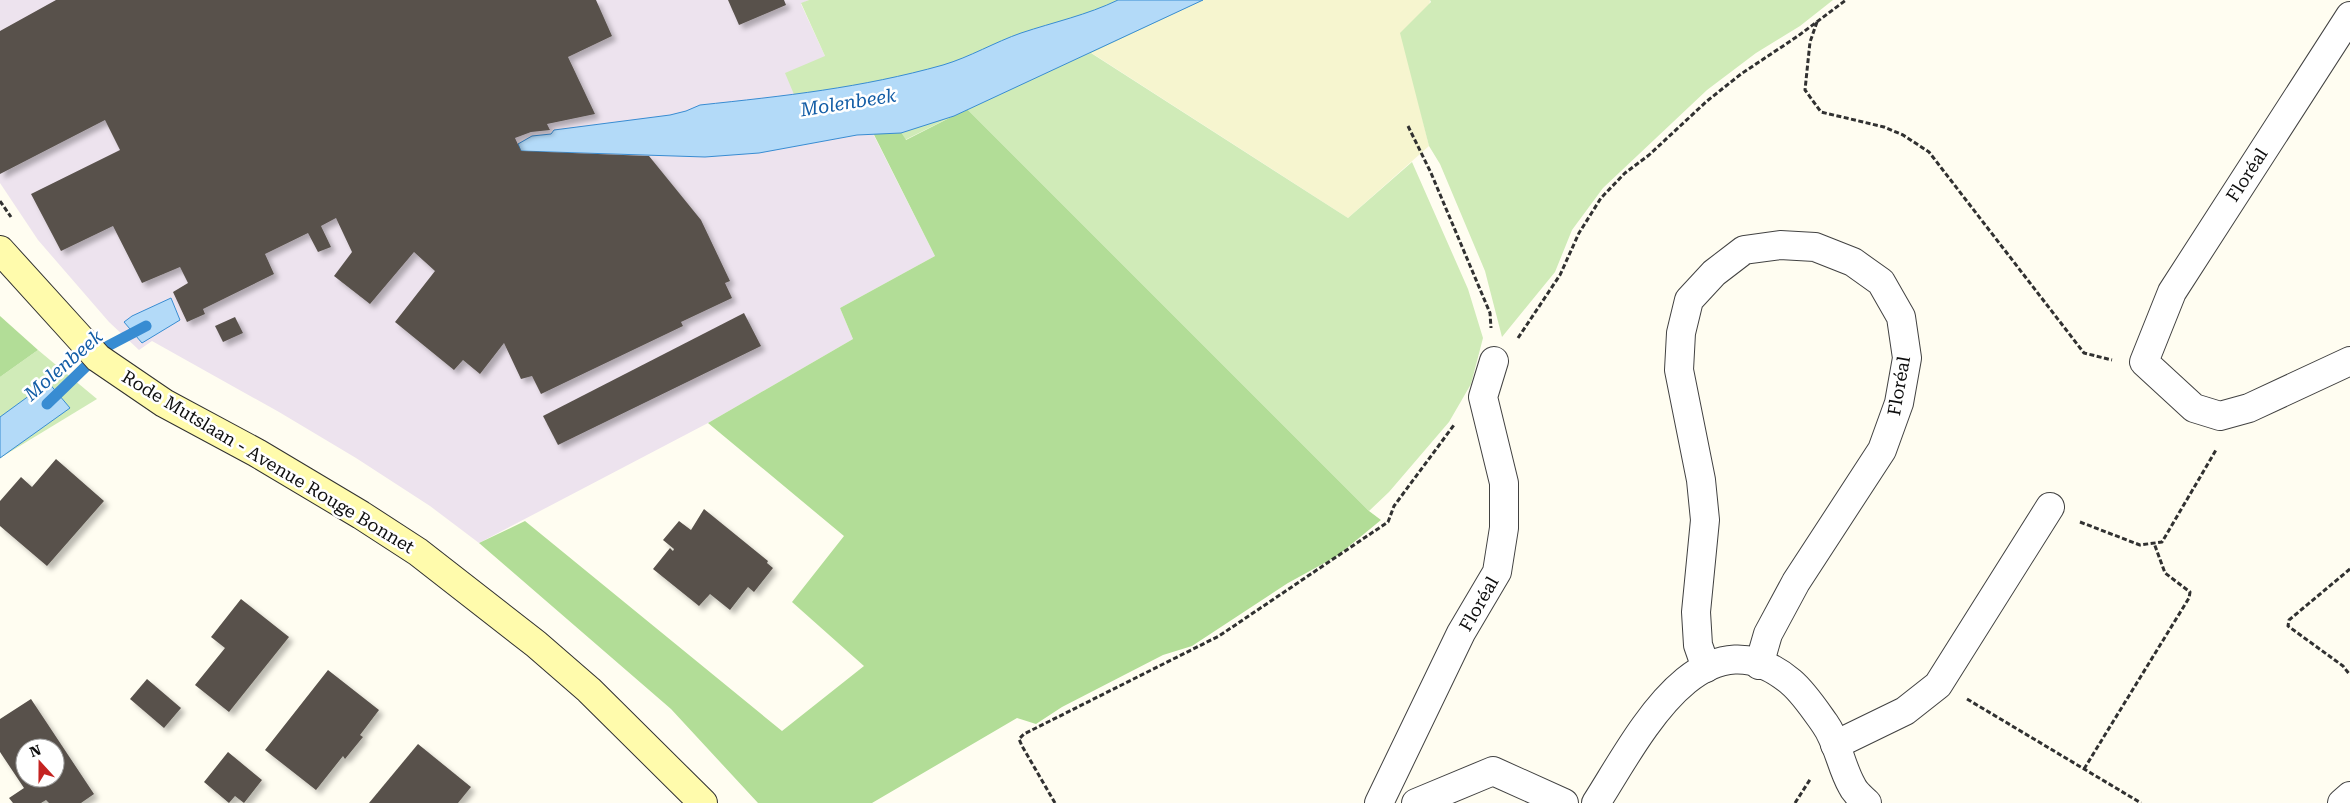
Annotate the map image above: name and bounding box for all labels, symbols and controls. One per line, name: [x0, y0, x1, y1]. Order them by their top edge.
water label: Molenbeek: [798, 83, 898, 122]
street label: Floréal: [2222, 144, 2272, 206]
water label: Molenbeek: [19, 325, 108, 406]
street label: Floréal: [1883, 354, 1914, 417]
street label: Rode Mutslaan - Avenue Rouge Bonnet: [118, 366, 418, 558]
street label: Floréal: [1455, 572, 1503, 635]
north arrow: [15, 738, 65, 788]
text: N: [27, 741, 43, 760]

